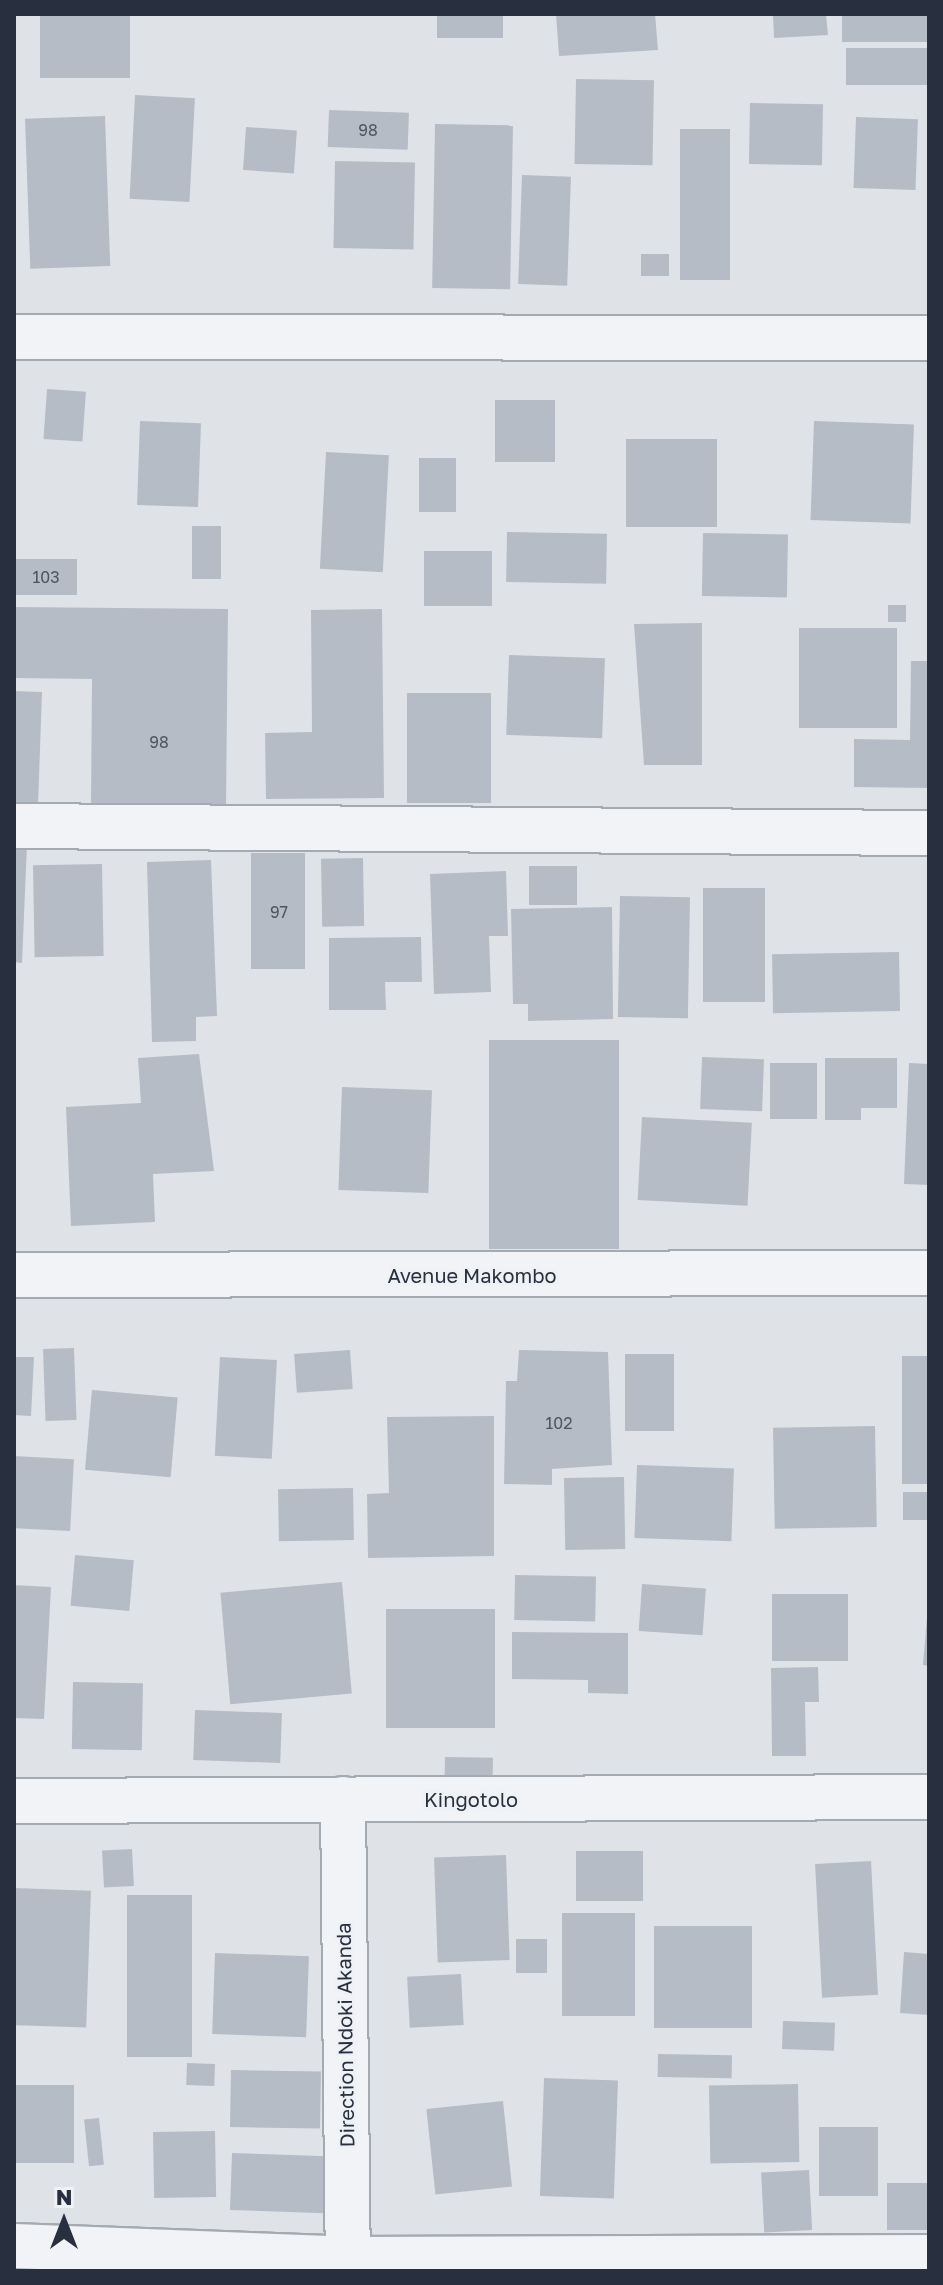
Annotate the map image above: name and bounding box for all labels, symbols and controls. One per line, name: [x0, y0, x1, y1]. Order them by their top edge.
house number: 98: [358, 120, 378, 140]
house number: 103: [32, 567, 60, 587]
house number: 98: [149, 732, 169, 752]
house number: 97: [270, 902, 288, 922]
street label: Avenue Makombo: [388, 1263, 556, 1287]
house number: 102: [546, 1413, 572, 1433]
street label: Kingotolo: [424, 1787, 518, 1811]
street label: Direction Ndoki Akanda: [331, 1922, 359, 2148]
north arrow: [24, 2181, 104, 2261]
text: N: [56, 2183, 72, 2210]

